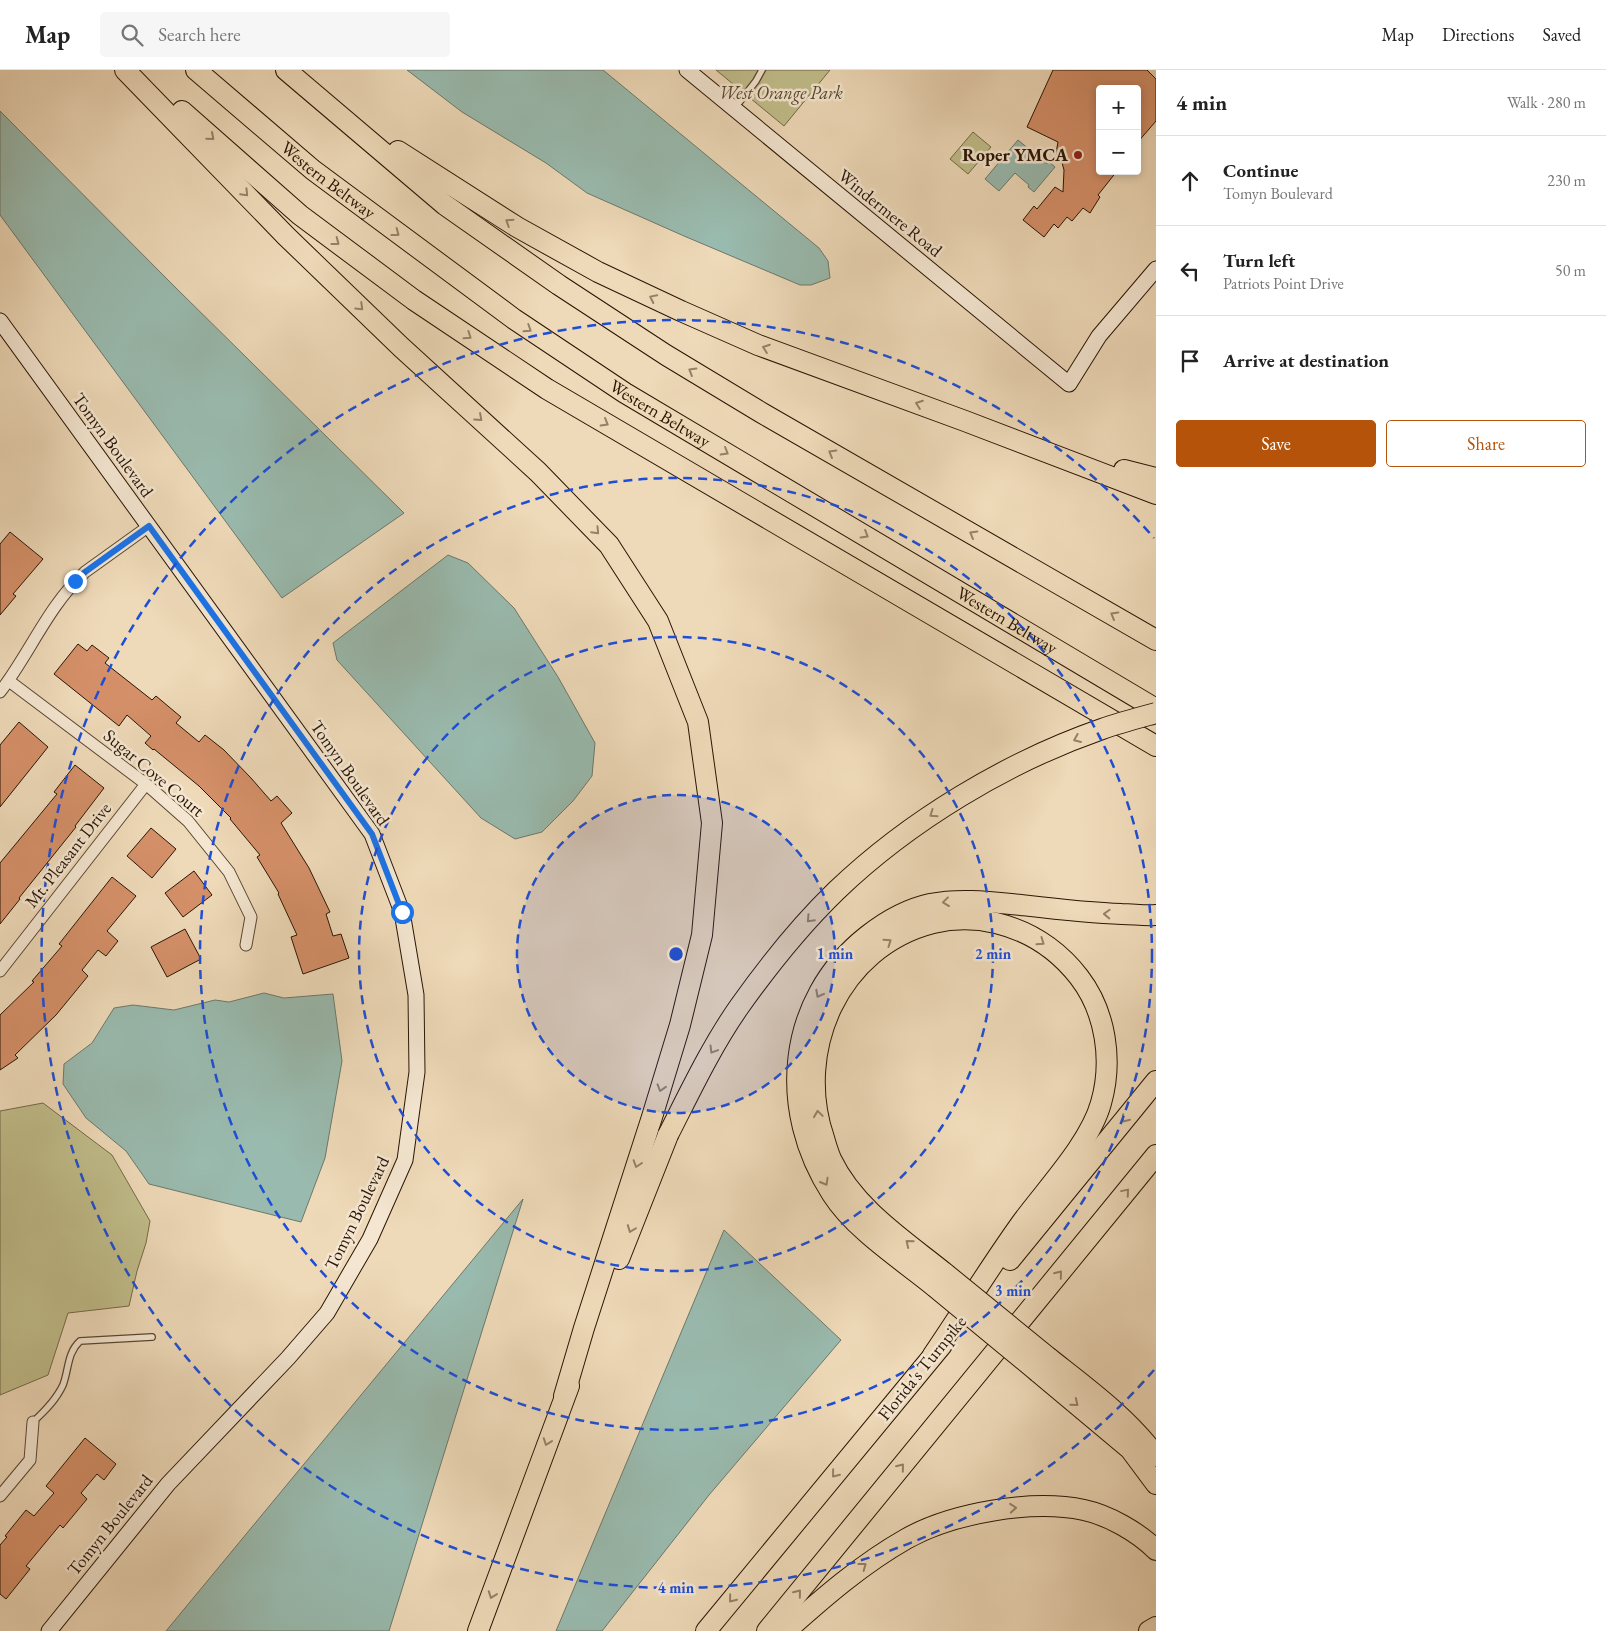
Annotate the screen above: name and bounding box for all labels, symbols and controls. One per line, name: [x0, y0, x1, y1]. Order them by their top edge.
search box: [100, 12, 450, 57]
text: Map: [25, 19, 70, 50]
icon: search: [118, 21, 146, 49]
text: Search here: [158, 22, 241, 47]
text: Map: [1382, 23, 1414, 46]
text: Directions: [1442, 23, 1514, 46]
text: Saved: [1542, 23, 1581, 46]
park label: West Orange Park: [719, 81, 843, 105]
map controls: [1096, 85, 1141, 175]
button: +: [1096, 85, 1141, 130]
text: 4 min: [1176, 89, 1227, 116]
text: Walk · 280 m: [1507, 92, 1586, 113]
button: −: [1096, 130, 1141, 175]
one-way arrow: [206, 132, 215, 141]
street label: Western Beltway: [276, 136, 381, 224]
place label: Roper YMCA: [962, 143, 1069, 166]
marker: Roper YMCA: [1072, 149, 1084, 161]
text: Continue: [1223, 158, 1298, 183]
street label: Windermere Road: [834, 164, 948, 262]
icon: ahead: [1176, 167, 1204, 195]
text: 230 m: [1547, 170, 1586, 191]
text: Tomyn Boulevard: [1223, 183, 1333, 204]
one-way arrow: [239, 187, 248, 196]
one-way arrow: [506, 219, 515, 228]
one-way arrow: [390, 227, 400, 236]
one-way arrow: [330, 236, 339, 244]
text: Turn left: [1223, 248, 1295, 273]
icon: left: [1176, 257, 1204, 285]
text: 50 m: [1555, 260, 1586, 281]
text: Patriots Point Drive: [1223, 273, 1344, 294]
one-way arrow: [649, 294, 658, 304]
one-way arrow: [354, 301, 363, 310]
one-way arrow: [523, 322, 532, 332]
one-way arrow: [462, 330, 472, 339]
one-way arrow: [763, 344, 771, 354]
icon: arrive: [1176, 347, 1204, 375]
text: Arrive at destination: [1223, 348, 1389, 373]
one-way arrow: [689, 367, 698, 377]
street label: Western Beltway: [605, 374, 715, 452]
street label: Tomyn Boulevard: [68, 388, 160, 502]
one-way arrow: [915, 400, 924, 410]
one-way arrow: [473, 412, 482, 421]
one-way arrow: [600, 416, 609, 426]
button: Save: [1176, 420, 1376, 467]
button: Share: [1386, 420, 1586, 467]
one-way arrow: [720, 445, 729, 455]
one-way arrow: [829, 449, 838, 459]
one-way arrow: [590, 525, 599, 534]
one-way arrow: [859, 528, 868, 538]
one-way arrow: [969, 530, 978, 540]
route end: [64, 570, 87, 593]
street label: Western Beltway: [952, 581, 1062, 659]
one-way arrow: [1110, 612, 1119, 622]
street label: Tomyn Boulevard: [306, 716, 396, 831]
street label: Sugar Cove Court: [99, 724, 210, 822]
one-way arrow: [1073, 734, 1081, 744]
street label: Mt. Pleasant Drive: [19, 797, 116, 912]
one-way arrow: [929, 808, 939, 817]
one-way arrow: [941, 896, 949, 907]
route start: [391, 901, 414, 924]
one-way arrow: [1103, 908, 1111, 919]
one-way arrow: [807, 914, 816, 923]
one-way arrow: [1035, 936, 1045, 945]
one-way arrow: [882, 939, 892, 948]
text: 1 min: [817, 944, 854, 963]
text: 2 min: [975, 944, 1012, 963]
centre of rings: [667, 945, 685, 963]
one-way arrow: [815, 988, 825, 997]
one-way arrow: [710, 1044, 720, 1053]
one-way arrow: [657, 1084, 667, 1092]
one-way arrow: [813, 1110, 823, 1119]
one-way arrow: [1123, 1113, 1131, 1122]
street label: Tomyn Boulevard: [319, 1151, 394, 1273]
one-way arrow: [633, 1159, 643, 1168]
one-way arrow: [818, 1177, 828, 1186]
one-way arrow: [1120, 1188, 1129, 1197]
one-way arrow: [627, 1224, 637, 1233]
one-way arrow: [905, 1240, 914, 1249]
one-way arrow: [1053, 1270, 1062, 1279]
text: 3 min: [995, 1281, 1032, 1300]
street label: Florida's Turnpike: [872, 1311, 971, 1425]
one-way arrow: [1069, 1397, 1078, 1405]
one-way arrow: [543, 1437, 553, 1446]
one-way arrow: [895, 1464, 904, 1473]
one-way arrow: [833, 1468, 841, 1477]
street label: Tomyn Boulevard: [62, 1469, 158, 1580]
one-way arrow: [1009, 1503, 1017, 1514]
one-way arrow: [857, 1563, 867, 1572]
text: 4 min: [658, 1578, 695, 1597]
one-way arrow: [488, 1590, 498, 1598]
one-way arrow: [792, 1590, 800, 1599]
one-way arrow: [729, 1594, 738, 1603]

